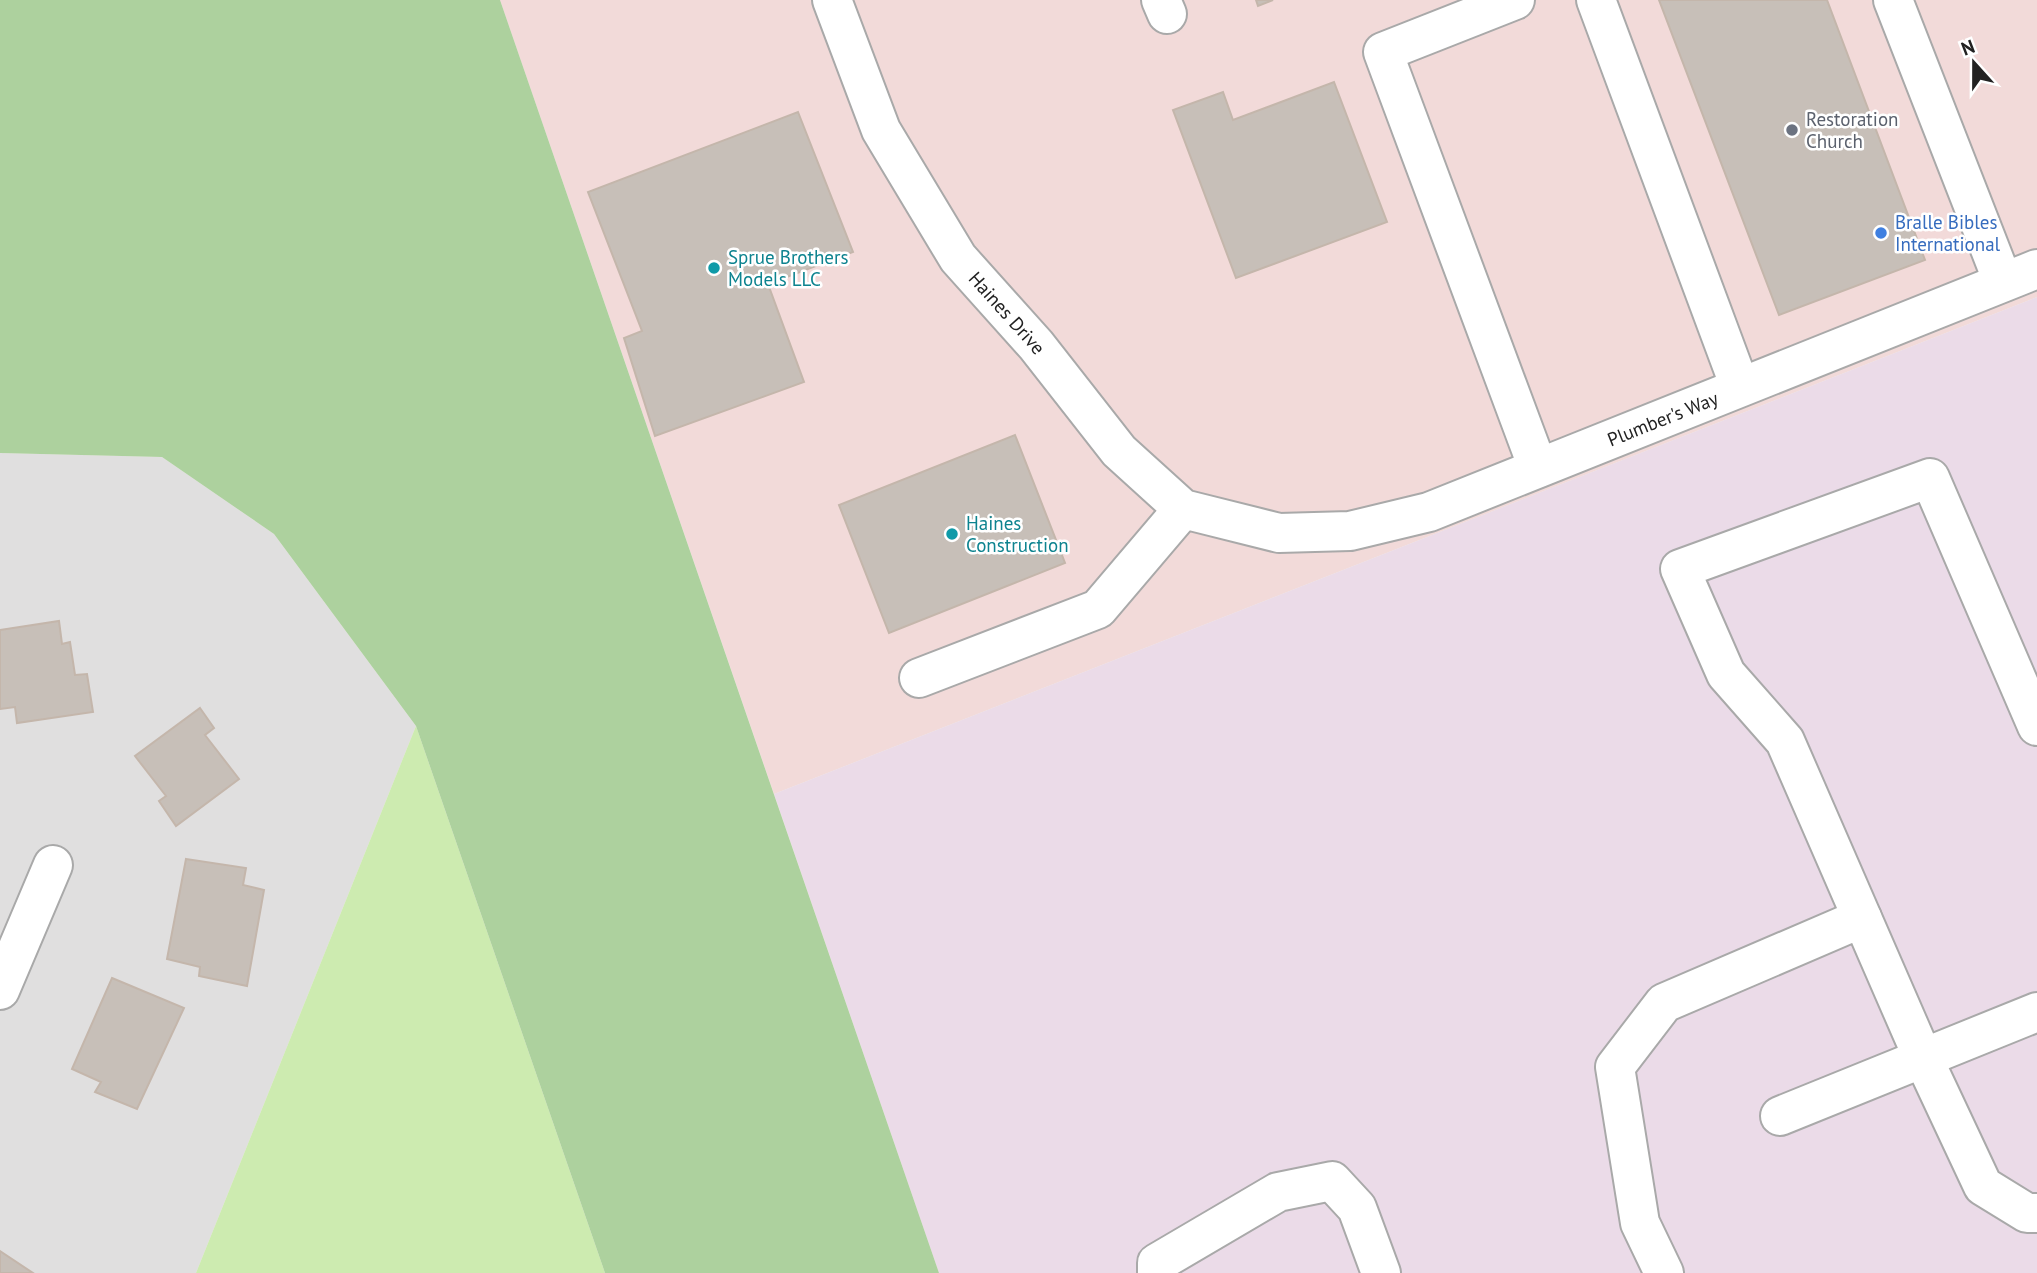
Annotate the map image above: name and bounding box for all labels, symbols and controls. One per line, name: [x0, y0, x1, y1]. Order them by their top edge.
north arrow: [1939, 28, 2009, 98]
text: N: [1958, 34, 1978, 61]
place label: Restoration Church: [1806, 107, 1898, 153]
marker: Restoration Church: [1784, 122, 1800, 138]
place label: Bralle Bibles International: [1895, 210, 2001, 256]
marker: Bralle Bibles International: [1873, 225, 1889, 241]
place label: Sprue Brothers Models LLC: [728, 245, 848, 291]
marker: Sprue Brothers Models LLC: [706, 260, 722, 276]
street label: Haines Drive: [964, 266, 1051, 359]
street label: Plumber's Way: [1604, 386, 1722, 452]
place label: Haines Construction: [966, 511, 1069, 557]
marker: Haines Construction: [944, 526, 960, 542]

